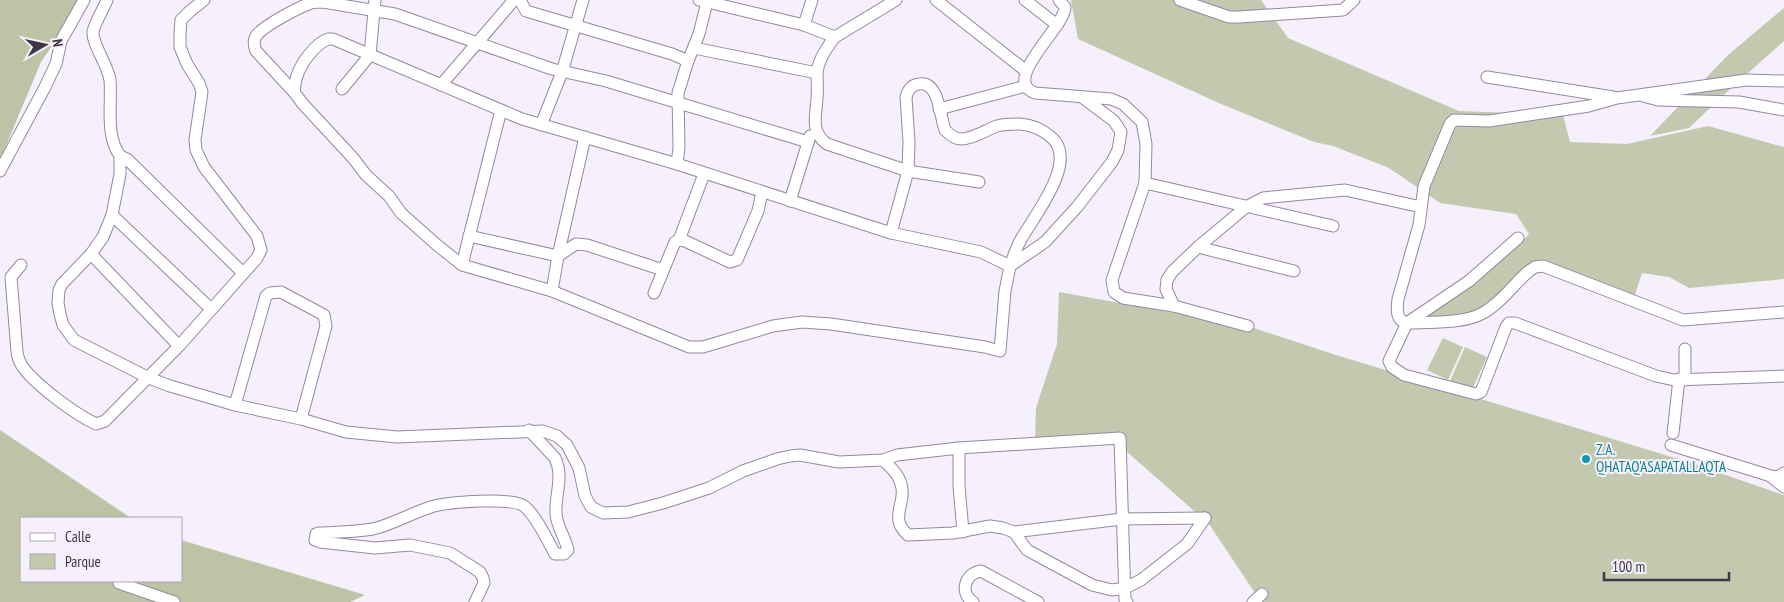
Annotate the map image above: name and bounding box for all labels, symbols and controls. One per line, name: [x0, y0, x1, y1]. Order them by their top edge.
north arrow: [20, 20, 70, 70]
text: N: [48, 38, 67, 48]
place label: Z.A. QHATAQ'ASAPATALLAQTA: [1596, 440, 1727, 476]
marker: Z.A. QHATAQ'ASAPATALLAQTA: [1580, 453, 1592, 465]
legend: [20, 517, 182, 582]
text: Calle: [65, 527, 91, 546]
scale bar: [1604, 550, 1729, 582]
text: Parque: [65, 552, 101, 571]
text: 100 m: [1612, 557, 1645, 576]

